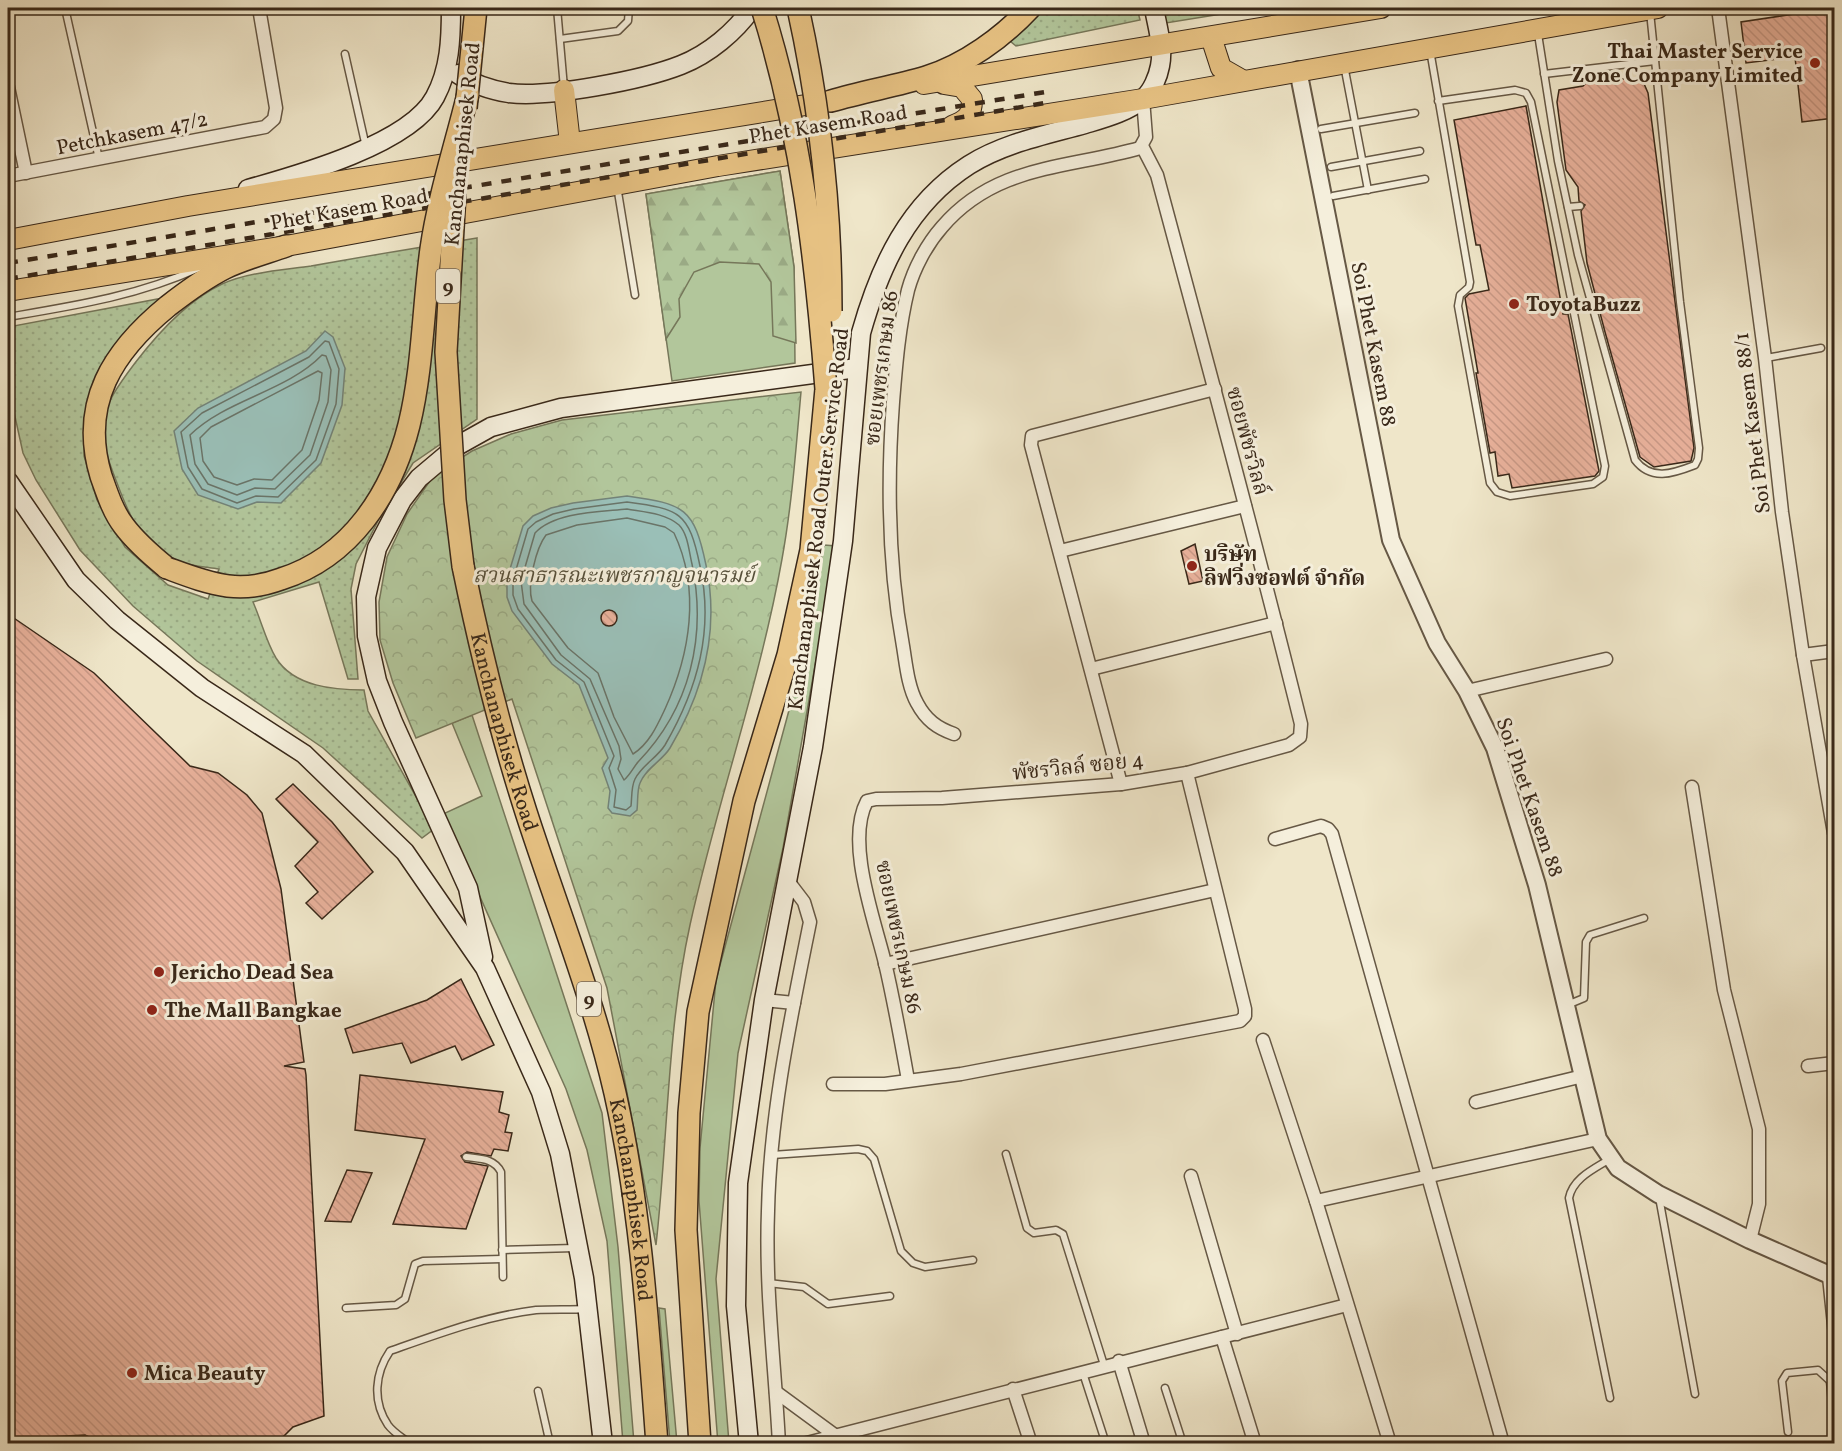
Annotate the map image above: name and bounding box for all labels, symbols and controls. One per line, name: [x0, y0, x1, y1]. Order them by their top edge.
place label: Thai Master Service Zone Company Limited: [1572, 38, 1803, 91]
street label: Kanchanaphisek Road: [438, 41, 489, 247]
marker: Thai Master Service Zone Company Limited: [1808, 56, 1822, 70]
street label: Phet Kasem Road: [747, 99, 910, 152]
street label: Petchkasem 47/2: [54, 106, 210, 163]
street label: Phet Kasem Road: [268, 182, 431, 239]
street label: Soi Phet Kasem 88: [1342, 259, 1403, 429]
road number: 9: [436, 269, 460, 303]
street label: ซอยเพชรเกษม 86: [859, 289, 906, 447]
place label: ToyotaBuzz: [1526, 291, 1641, 320]
marker: ToyotaBuzz: [1507, 297, 1521, 311]
street label: Kanchanaphisek Road Outer Service Road: [782, 326, 857, 712]
street label: Soi Phet Kasem 88/1: [1728, 330, 1779, 515]
street label: ซอยพัชรวิลล์: [1218, 384, 1275, 499]
place label: บริษัท ลิฟวิ่งซอฟต์ จำกัด: [1204, 541, 1365, 594]
marker: บริษัท ลิฟวิ่งซอฟต์ จำกัด: [1185, 559, 1199, 573]
park label: สวนสาธารณะเพชรกาญจนารมย์: [473, 562, 759, 591]
street label: Kanchanaphisek Road: [462, 630, 544, 835]
street label: Soi Phet Kasem 88: [1488, 714, 1570, 881]
street label: พัชรวิลล์ ซอย 4: [1011, 746, 1145, 789]
street label: ซอยเพชรเกษม 86: [867, 858, 928, 1017]
place label: Jericho Dead Sea: [170, 959, 334, 988]
marker: Jericho Dead Sea: [152, 965, 166, 979]
road number: 9: [577, 982, 601, 1016]
place label: The Mall Bangkae: [164, 997, 342, 1026]
marker: The Mall Bangkae: [145, 1003, 159, 1017]
street label: Kanchanaphisek Road: [601, 1096, 659, 1303]
place label: Mica Beauty: [144, 1360, 266, 1389]
marker: Mica Beauty: [125, 1366, 139, 1380]

